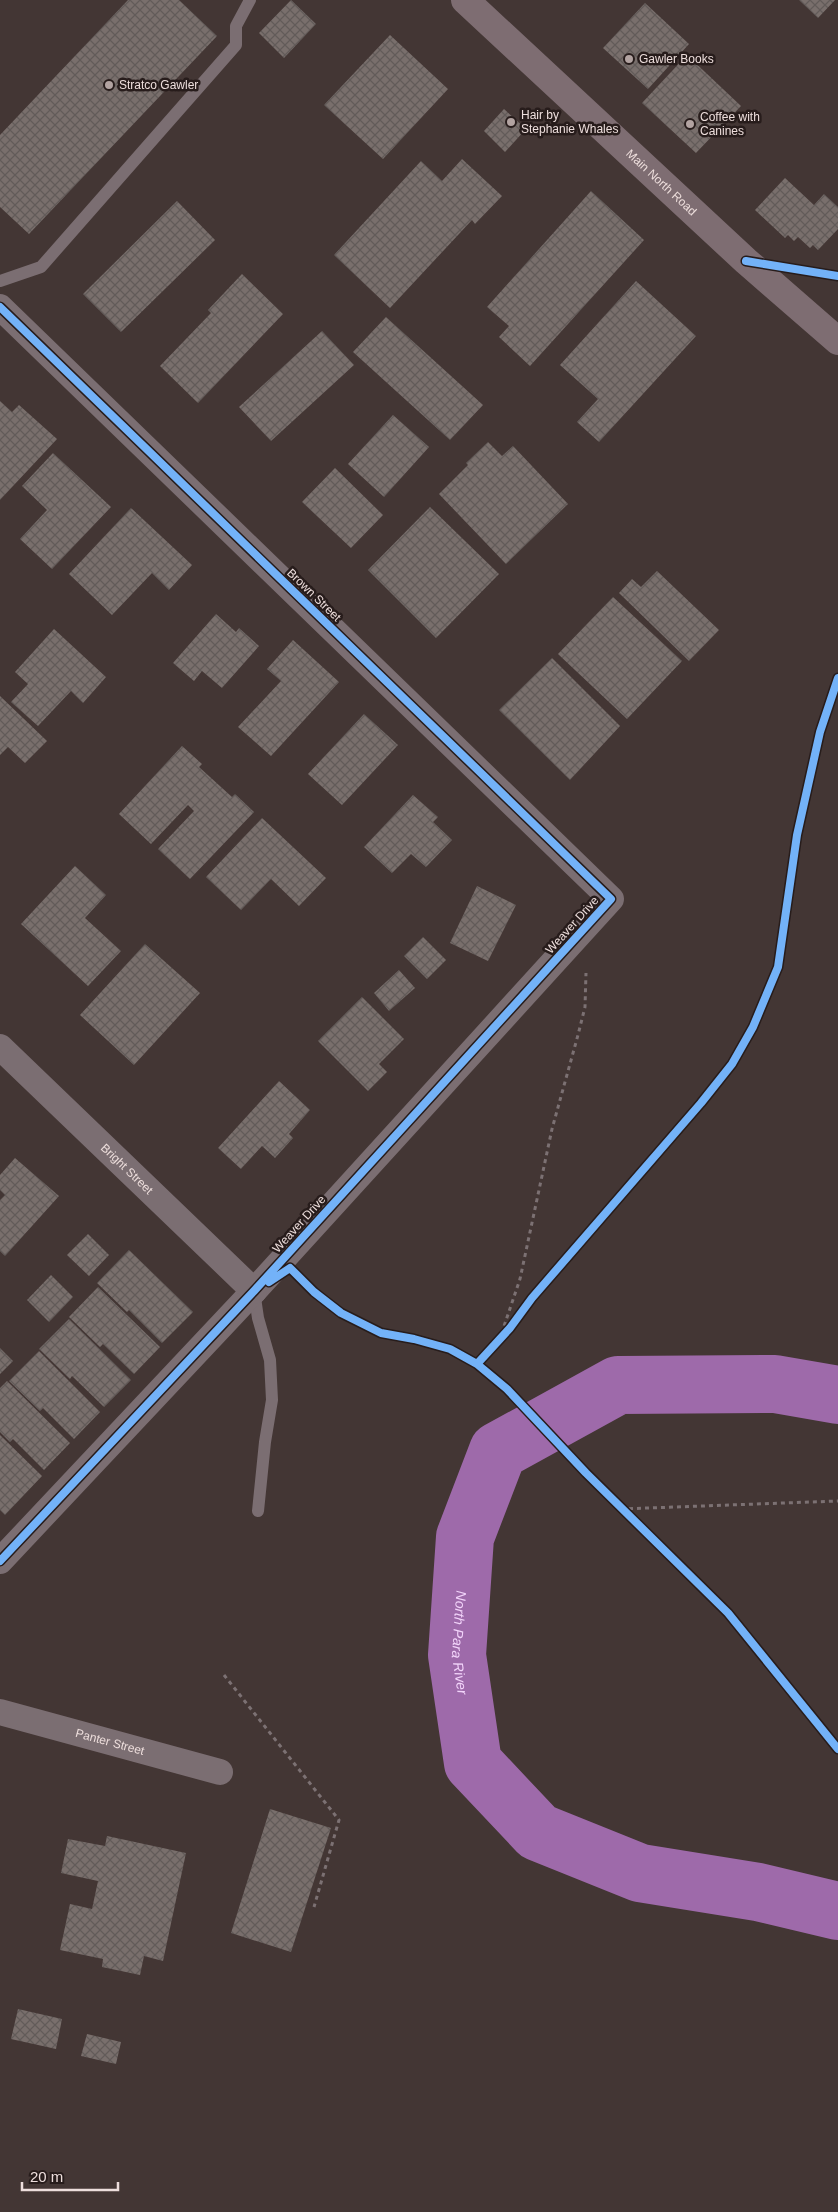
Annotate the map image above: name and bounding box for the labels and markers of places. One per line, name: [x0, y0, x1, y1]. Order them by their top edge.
place label: Gawler Books: [639, 52, 714, 66]
marker: Gawler Books: [623, 53, 635, 65]
place label: Stratco Gawler: [119, 78, 198, 92]
marker: Stratco Gawler: [103, 79, 115, 91]
place label: Hair by Stephanie Whales: [521, 108, 618, 136]
place label: Coffee with Canines: [700, 110, 760, 138]
marker: Hair by Stephanie Whales: [505, 116, 517, 128]
marker: Coffee with Canines: [684, 118, 696, 130]

